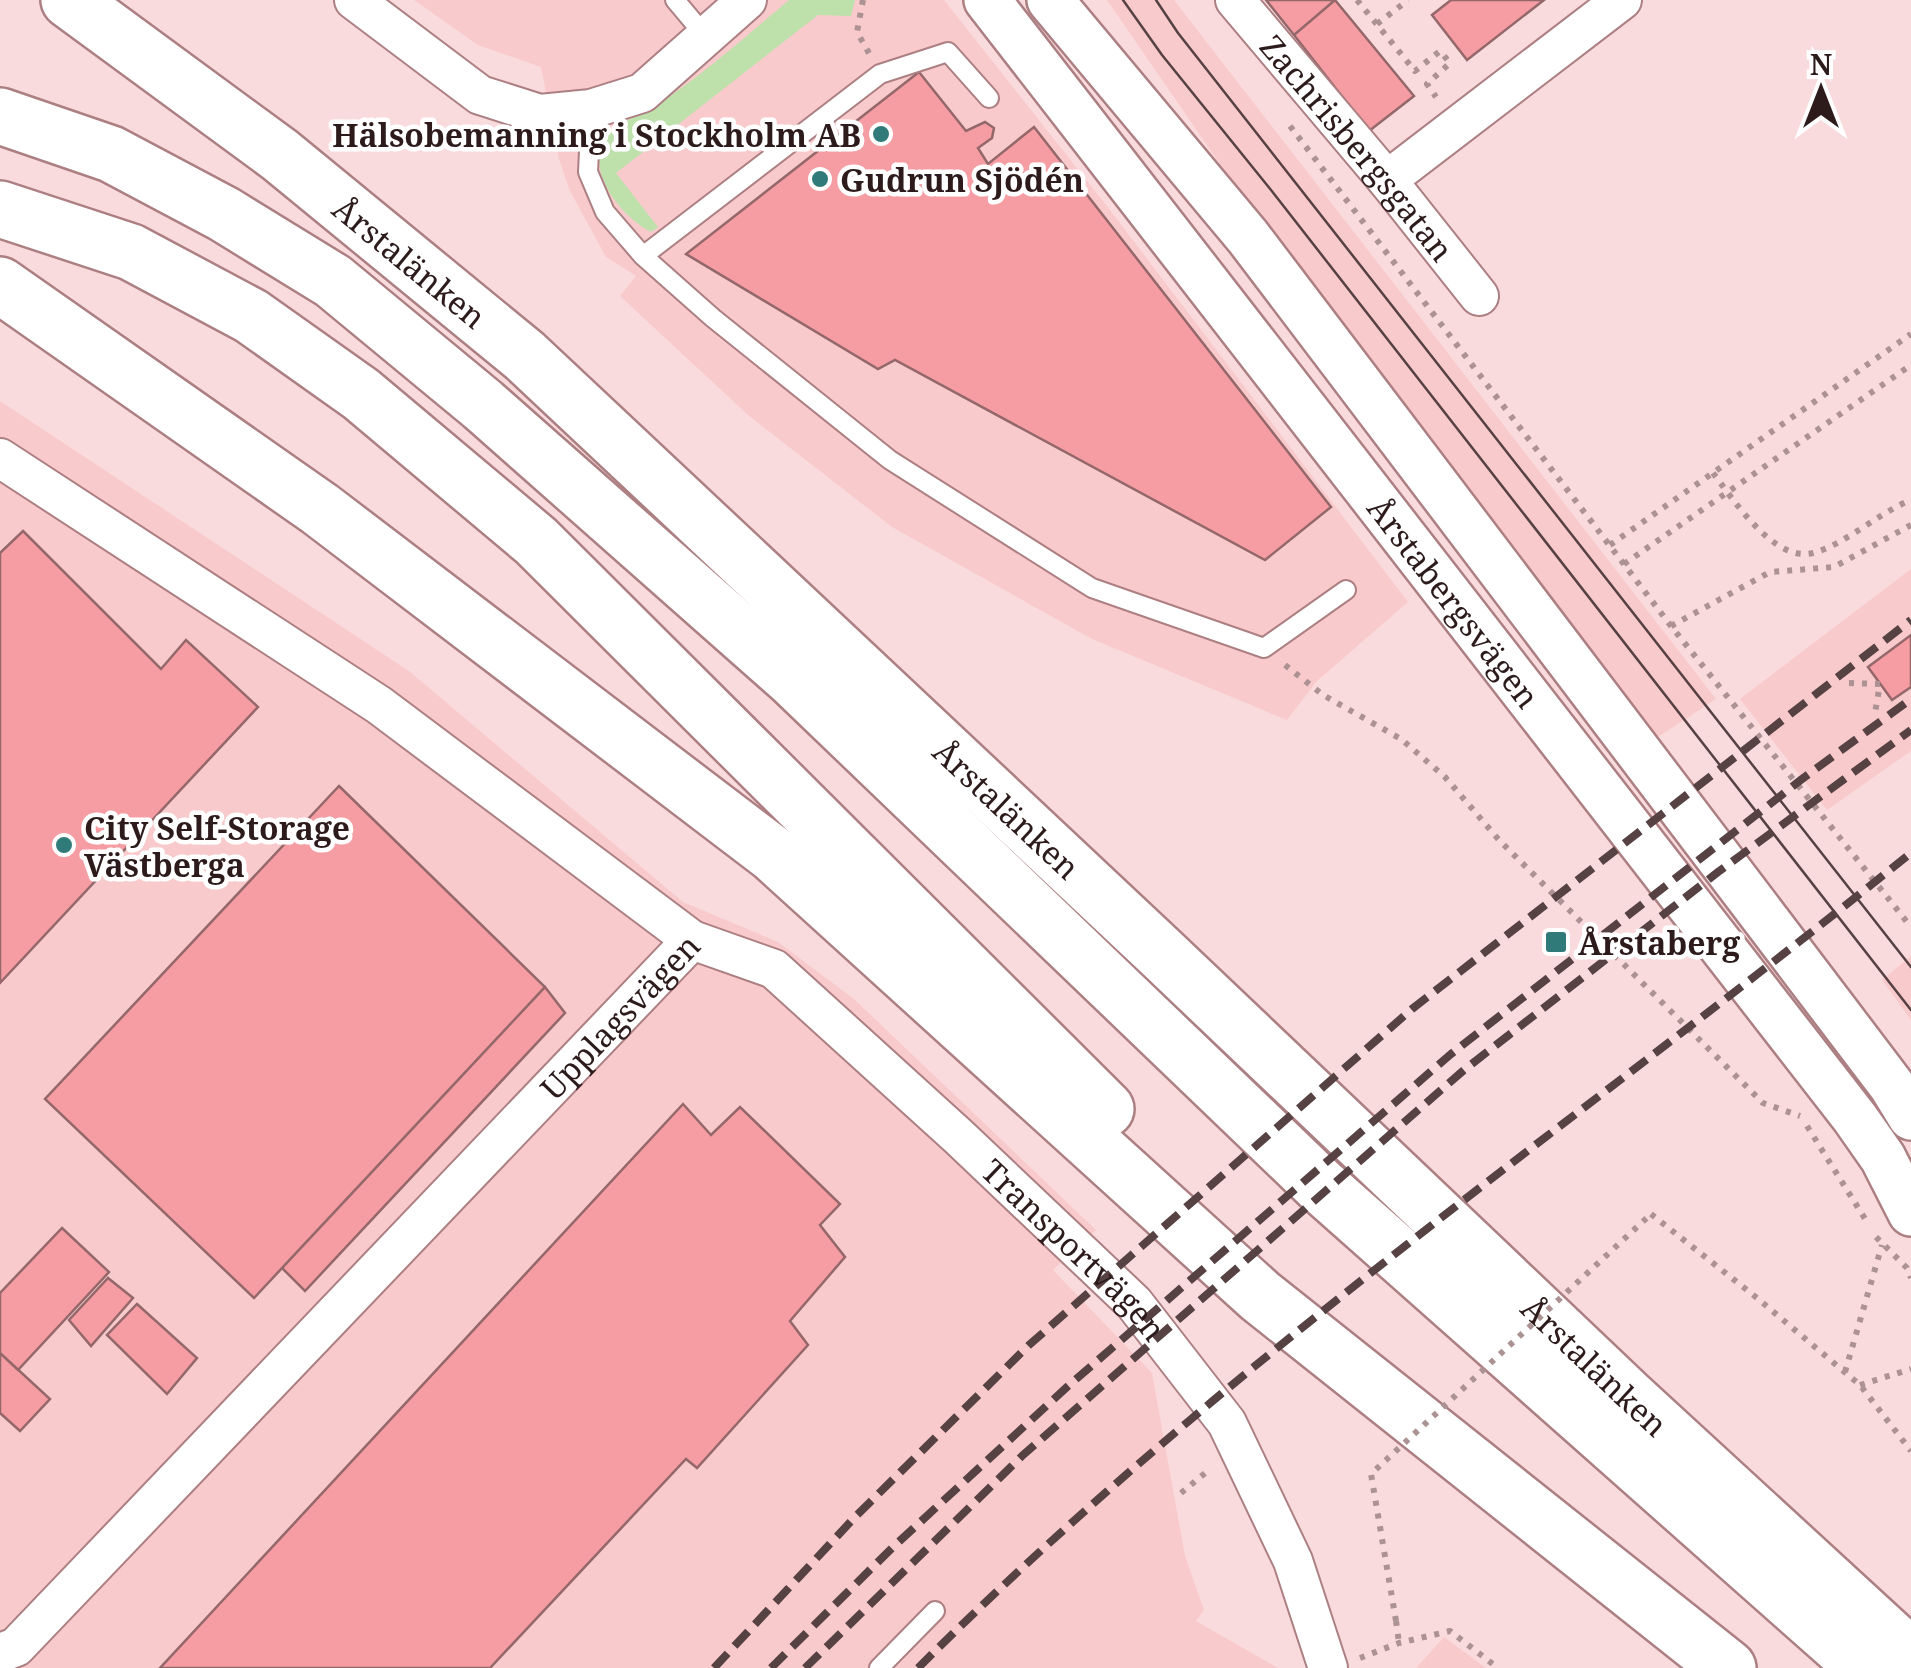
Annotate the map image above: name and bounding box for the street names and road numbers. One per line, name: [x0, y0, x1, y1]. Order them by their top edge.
street label: Zachrisbergsgatan: [1252, 25, 1464, 269]
street label: Årstalänken: [325, 186, 495, 337]
street label: Årstabergsvägen: [1359, 487, 1550, 716]
street label: Årstalänken: [925, 729, 1090, 888]
street label: Upplagsvägen: [530, 924, 709, 1108]
street label: Transportvägen: [973, 1149, 1177, 1349]
street label: Årstalänken: [1513, 1286, 1678, 1445]

